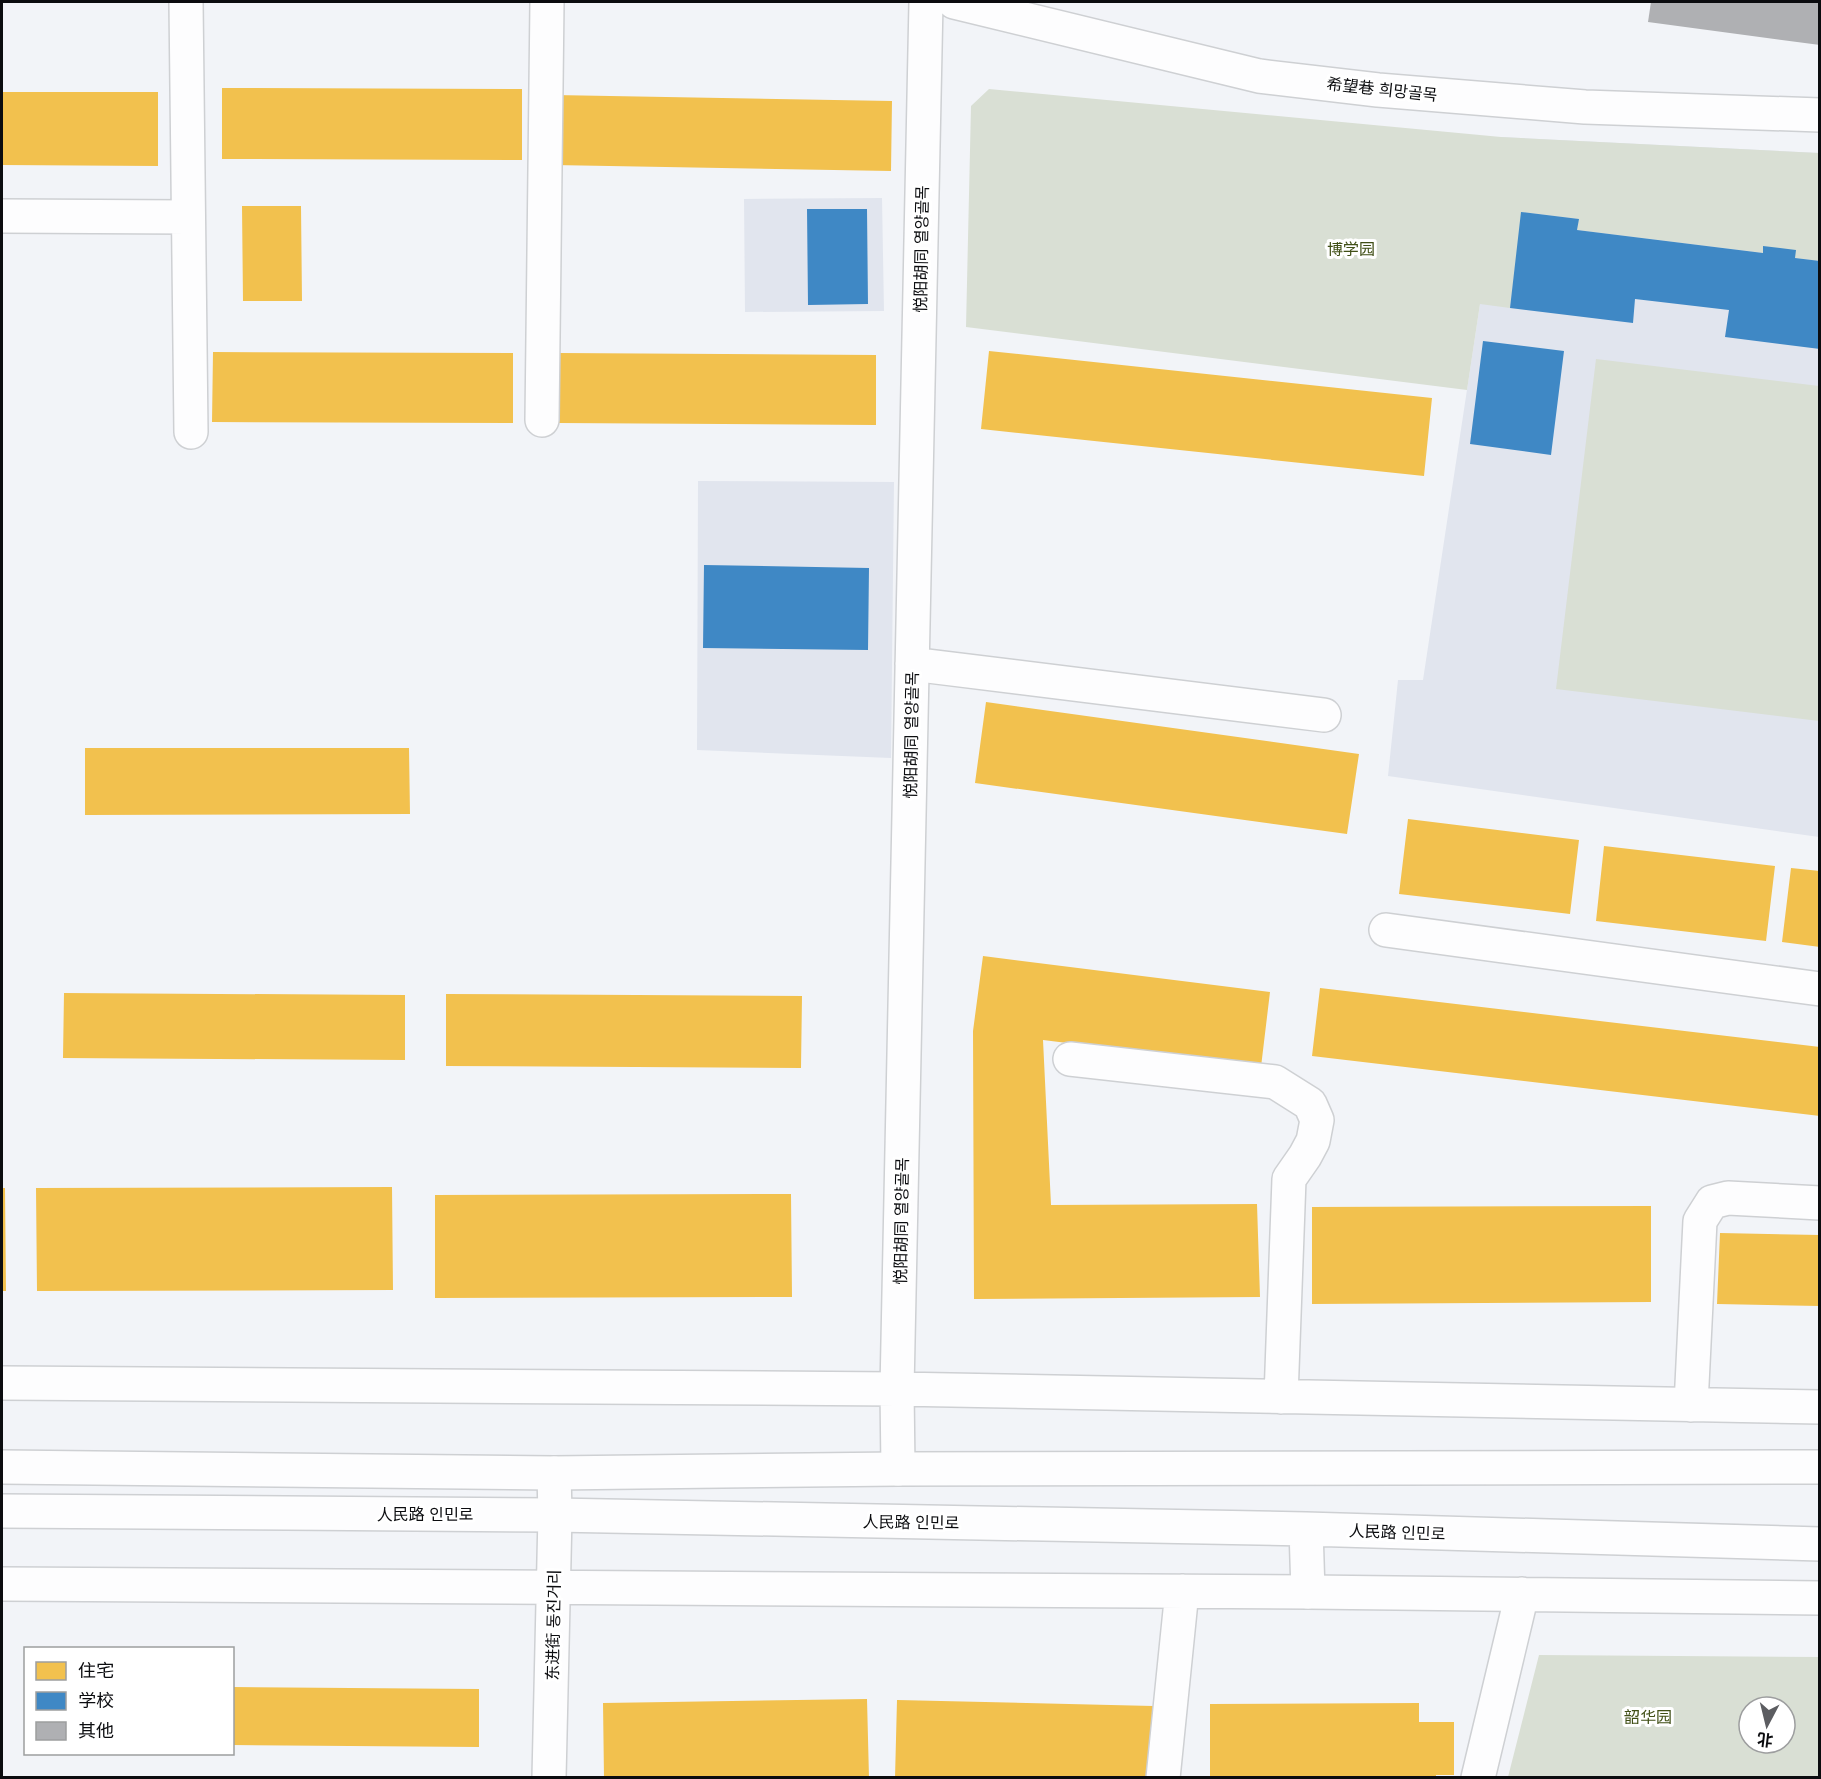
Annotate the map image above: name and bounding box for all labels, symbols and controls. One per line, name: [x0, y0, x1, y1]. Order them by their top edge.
street label: 希望巷 희망골목: [1326, 73, 1439, 105]
street label: 悦阳胡同 열양골목: [910, 185, 932, 313]
park label: 博学园: [1327, 239, 1375, 259]
street label: 悦阳胡同 열양골목: [900, 671, 922, 799]
street label: 悦阳胡同 열양골목: [890, 1157, 912, 1285]
street label: 人民路 인민로: [377, 1504, 474, 1524]
street label: 人民路 인민로: [862, 1511, 960, 1533]
street label: 人民路 인민로: [1348, 1520, 1446, 1544]
street label: 东进街 동진거리: [542, 1569, 564, 1681]
legend: [24, 1647, 234, 1755]
text: 住宅: [78, 1660, 114, 1681]
text: 学校: [78, 1690, 114, 1711]
north arrow: [1737, 1695, 1797, 1755]
park label: 韶华园: [1624, 1707, 1672, 1727]
text: 其他: [78, 1720, 114, 1741]
text: 北: [1756, 1729, 1774, 1751]

